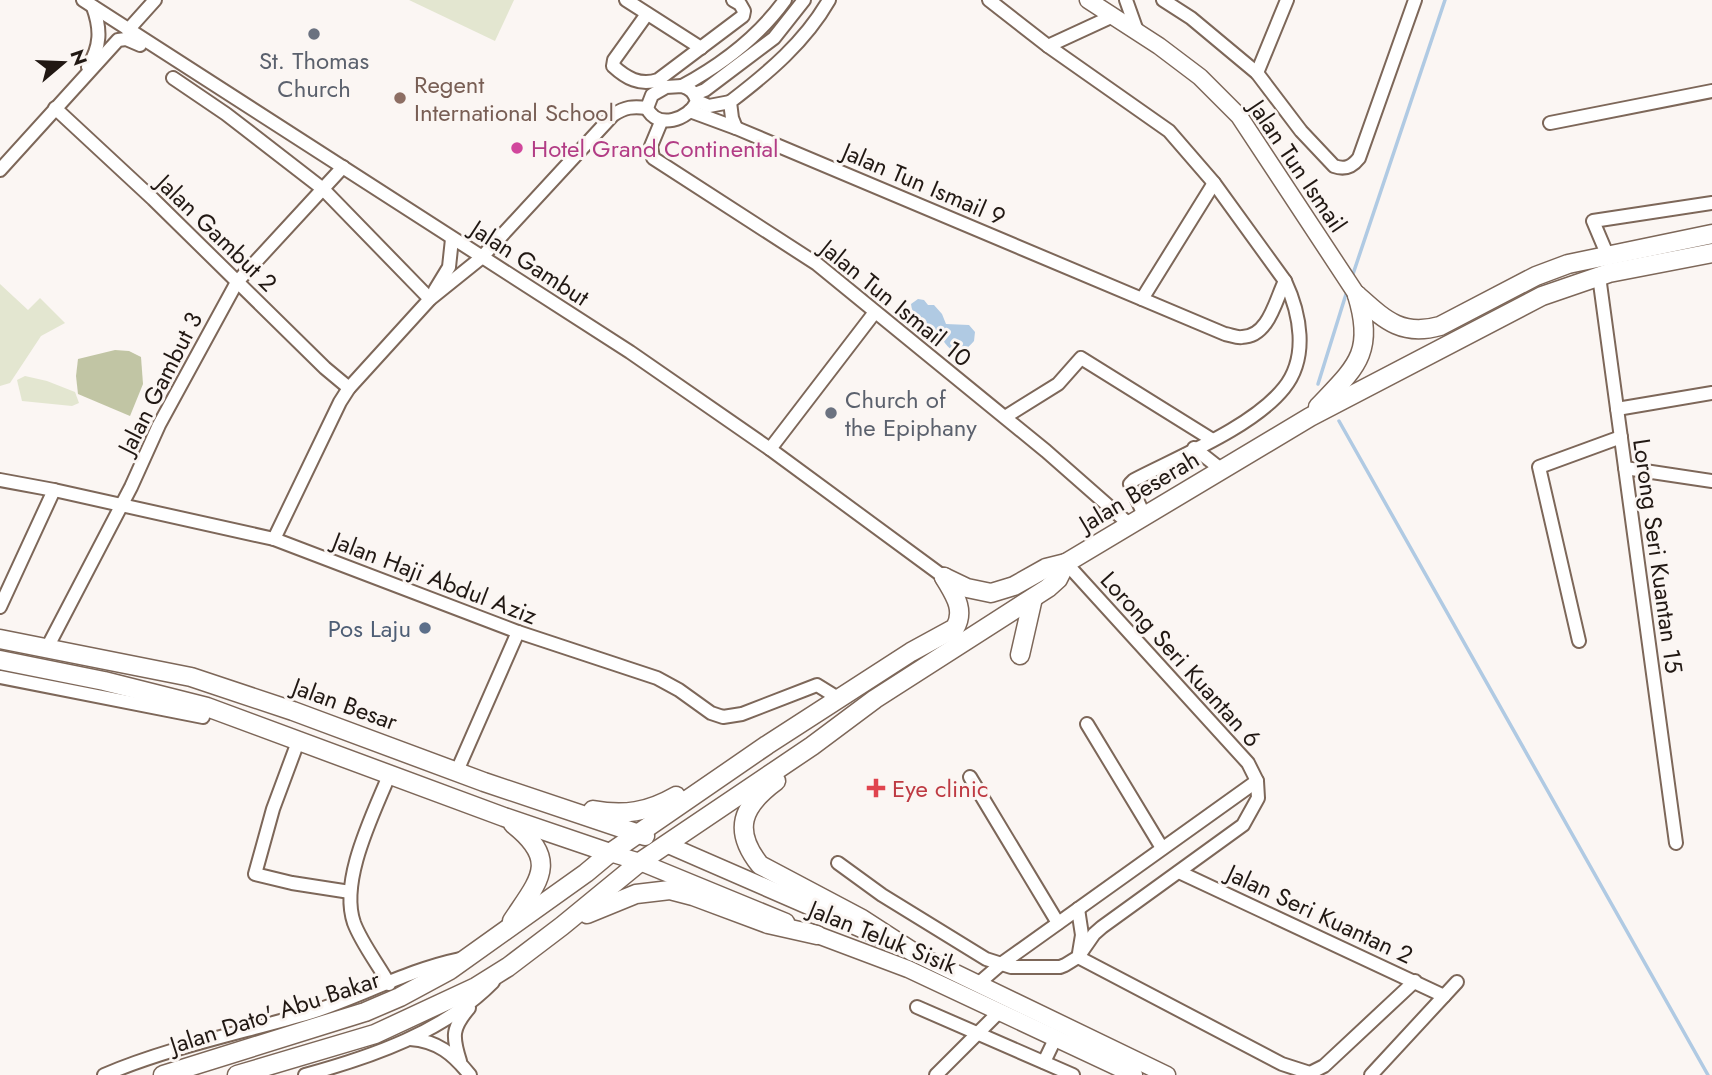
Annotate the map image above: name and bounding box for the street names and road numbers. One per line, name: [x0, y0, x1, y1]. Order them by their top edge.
street label: Jalan Tun Ismail: [1239, 90, 1355, 239]
street label: Jalan Tun Ismail 9: [834, 133, 1011, 234]
street label: Jalan Gambut 2: [147, 164, 285, 300]
street label: Jalan Gambut: [461, 210, 596, 315]
street label: Jalan Tun Ismail 10: [810, 229, 979, 375]
street label: Jalan Gambut 3: [108, 306, 211, 463]
street label: Lorong Seri Kuantan 15: [1624, 436, 1692, 676]
street label: Jalan Beserah: [1070, 441, 1206, 542]
street label: Jalan Haji Abdul Aziz: [325, 522, 542, 633]
street label: Lorong Seri Kuantan 6: [1092, 563, 1270, 755]
street label: Jalan Besar: [285, 668, 403, 739]
street label: Jalan Seri Kuantan 2: [1218, 854, 1419, 972]
street label: Jalan Teluk Sisik: [801, 890, 963, 983]
street label: Jalan Dato' Abu Bakar: [163, 961, 385, 1063]

